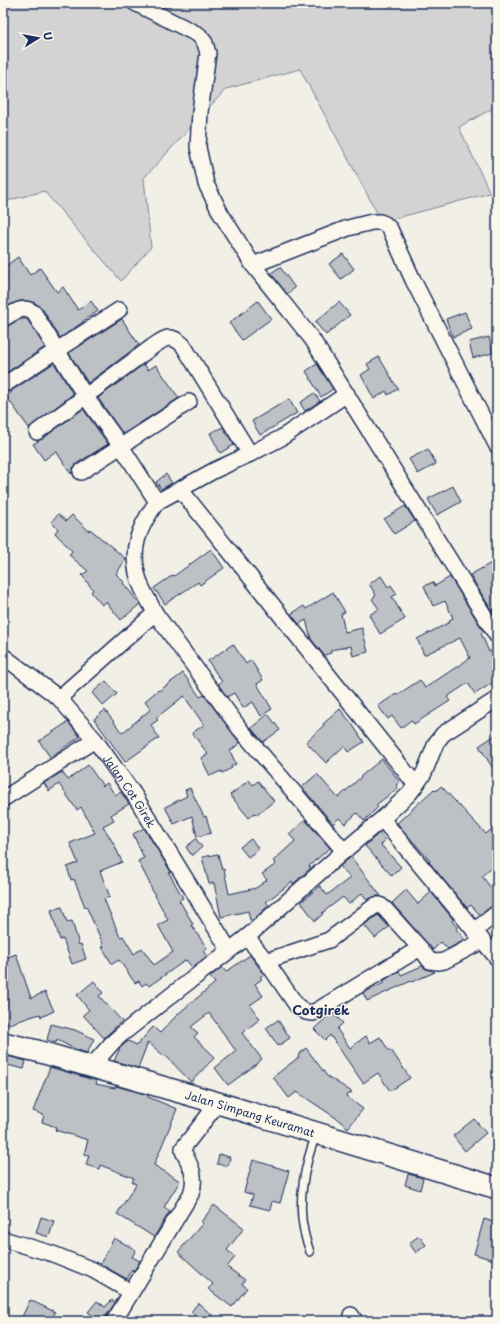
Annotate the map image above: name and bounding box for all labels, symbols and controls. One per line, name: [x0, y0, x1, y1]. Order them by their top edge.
north arrow: [18, 18, 58, 58]
text: U: [39, 30, 57, 42]
street label: Jalan Cot Girek: [99, 751, 161, 831]
district label: Cotgirek: [292, 1000, 350, 1019]
street label: Jalan Simpang Keuramat: [183, 1086, 318, 1141]

